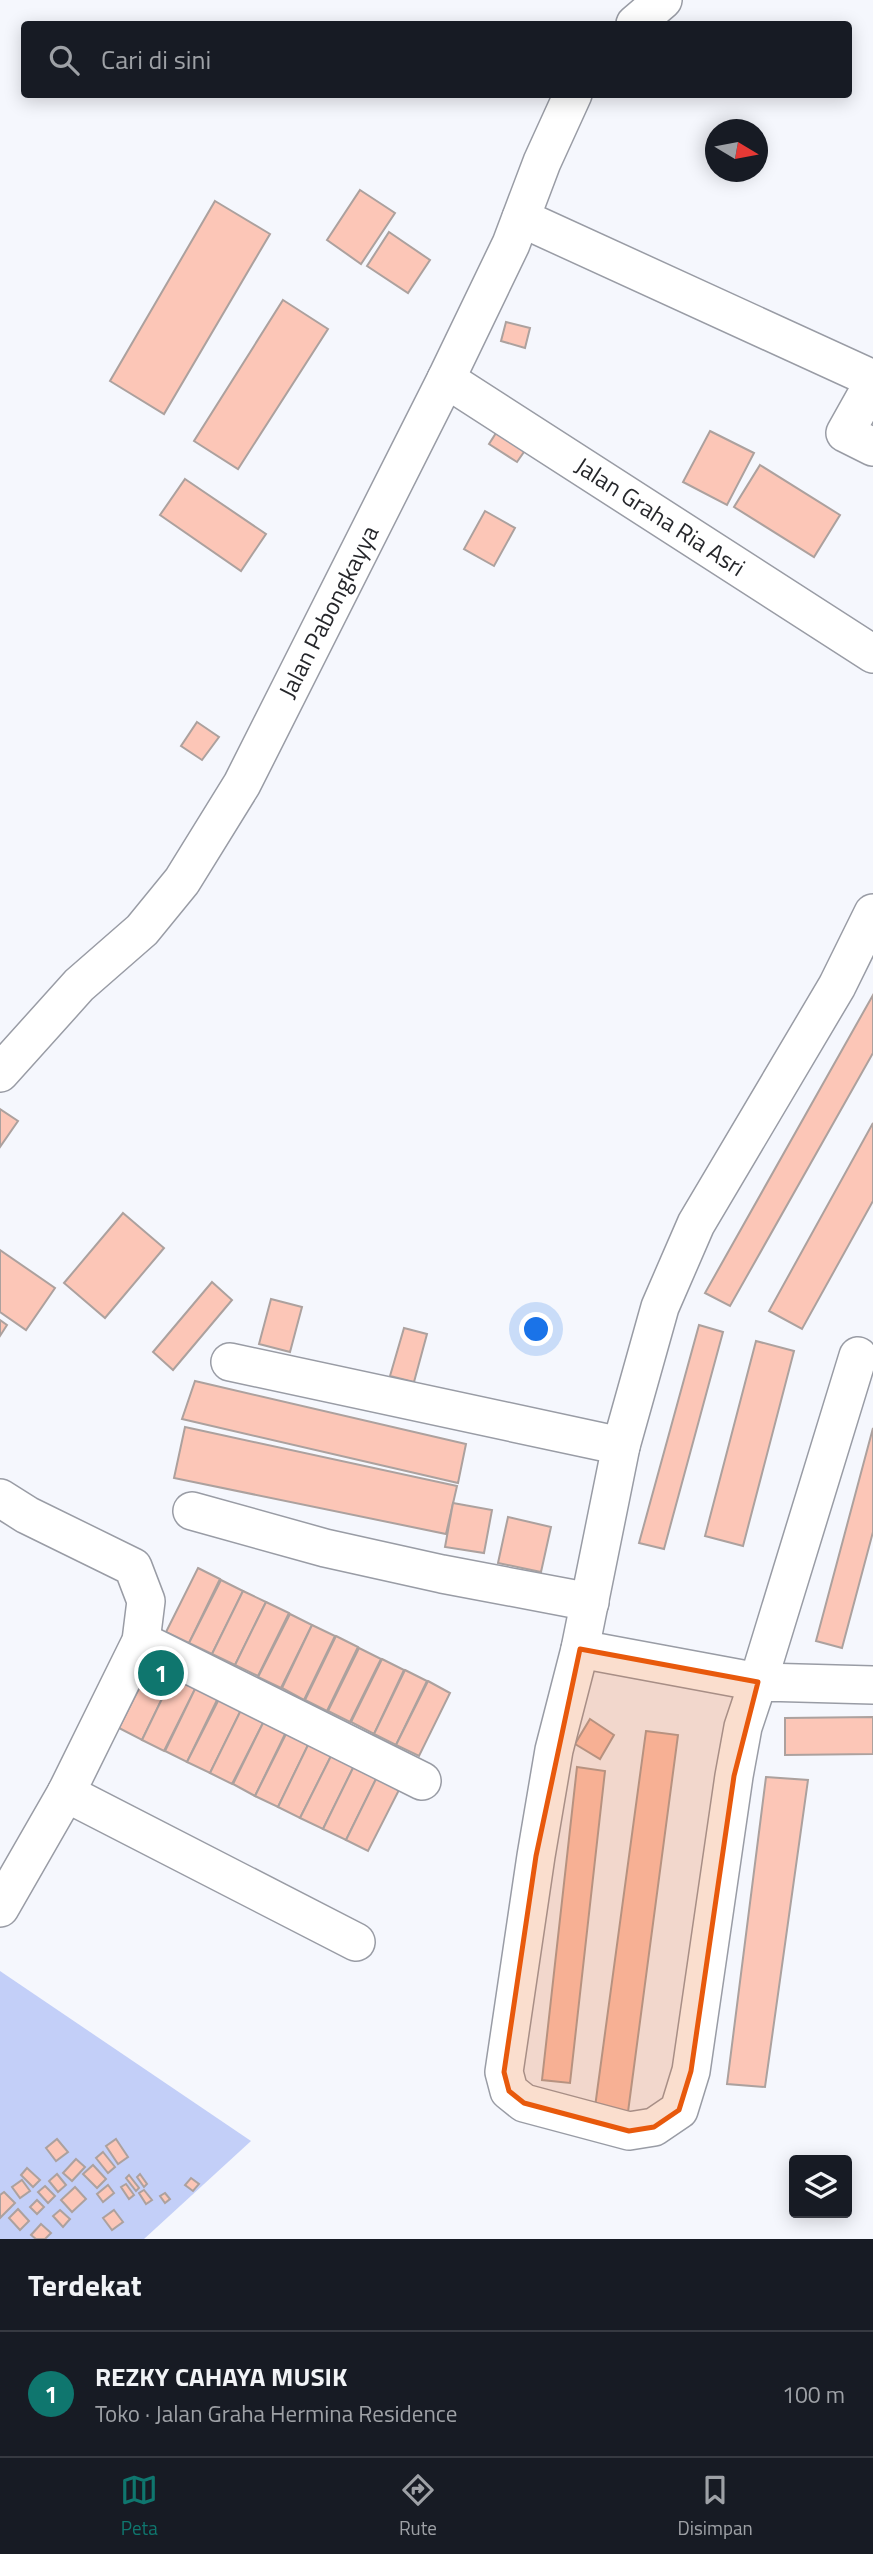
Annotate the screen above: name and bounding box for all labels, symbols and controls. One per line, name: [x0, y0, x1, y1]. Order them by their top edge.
search box: [21, 21, 852, 98]
text: Cari di sini: [101, 40, 211, 79]
icon: search: [45, 41, 83, 79]
north arrow: [705, 119, 768, 182]
street label: Jalan Graha Ria Asri: [568, 448, 753, 585]
street label: Jalan Pabongkayya: [269, 519, 387, 704]
your location: [519, 1312, 553, 1346]
pin: 1: [138, 1647, 184, 1699]
map controls: [789, 2155, 852, 2218]
button: layers: [789, 2155, 852, 2218]
text: Terdekat: [28, 2262, 142, 2308]
text: REZKY CAHAYA MUSIK: [95, 2357, 347, 2396]
text: 1: [45, 2377, 57, 2412]
text: 100 m: [782, 2377, 845, 2412]
text: Toko · Jalan Graha Hermina Residence: [95, 2396, 457, 2431]
tab: Peta: [120, 2471, 158, 2542]
tab: Rute: [399, 2471, 437, 2542]
tab: Disimpan: [678, 2471, 753, 2542]

